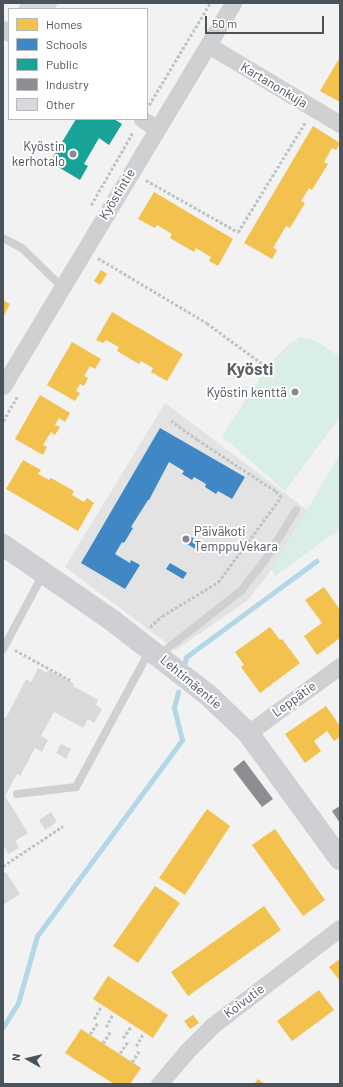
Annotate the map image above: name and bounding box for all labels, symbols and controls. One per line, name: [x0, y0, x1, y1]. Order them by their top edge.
legend: [8, 8, 148, 120]
scale bar: [207, 8, 326, 34]
text: 50 m: [212, 16, 237, 30]
text: Homes: [46, 17, 82, 31]
text: Schools: [46, 37, 87, 51]
text: Public: [46, 57, 78, 71]
street label: Kartanonkuja: [238, 59, 310, 111]
text: Industry: [46, 77, 89, 91]
text: Other: [46, 97, 75, 111]
place label: Kyöstin kerhotalo: [12, 139, 65, 170]
marker: Kyöstin kerhotalo: [68, 149, 78, 159]
street label: Kyöstintie: [96, 166, 138, 222]
district label: Kyösti: [227, 359, 273, 379]
place label: Kyöstin kenttä: [206, 384, 287, 400]
marker: Kyöstin kenttä: [290, 387, 300, 397]
place label: Päiväkoti TemppuVekara: [194, 524, 278, 555]
marker: Päiväkoti TemppuVekara: [181, 534, 191, 544]
street label: Lehtimäentie: [157, 652, 225, 712]
street label: Leppätie: [269, 678, 319, 720]
street label: Koivutie: [221, 981, 267, 1021]
north arrow: [8, 1039, 48, 1079]
text: N: [9, 1053, 23, 1062]

